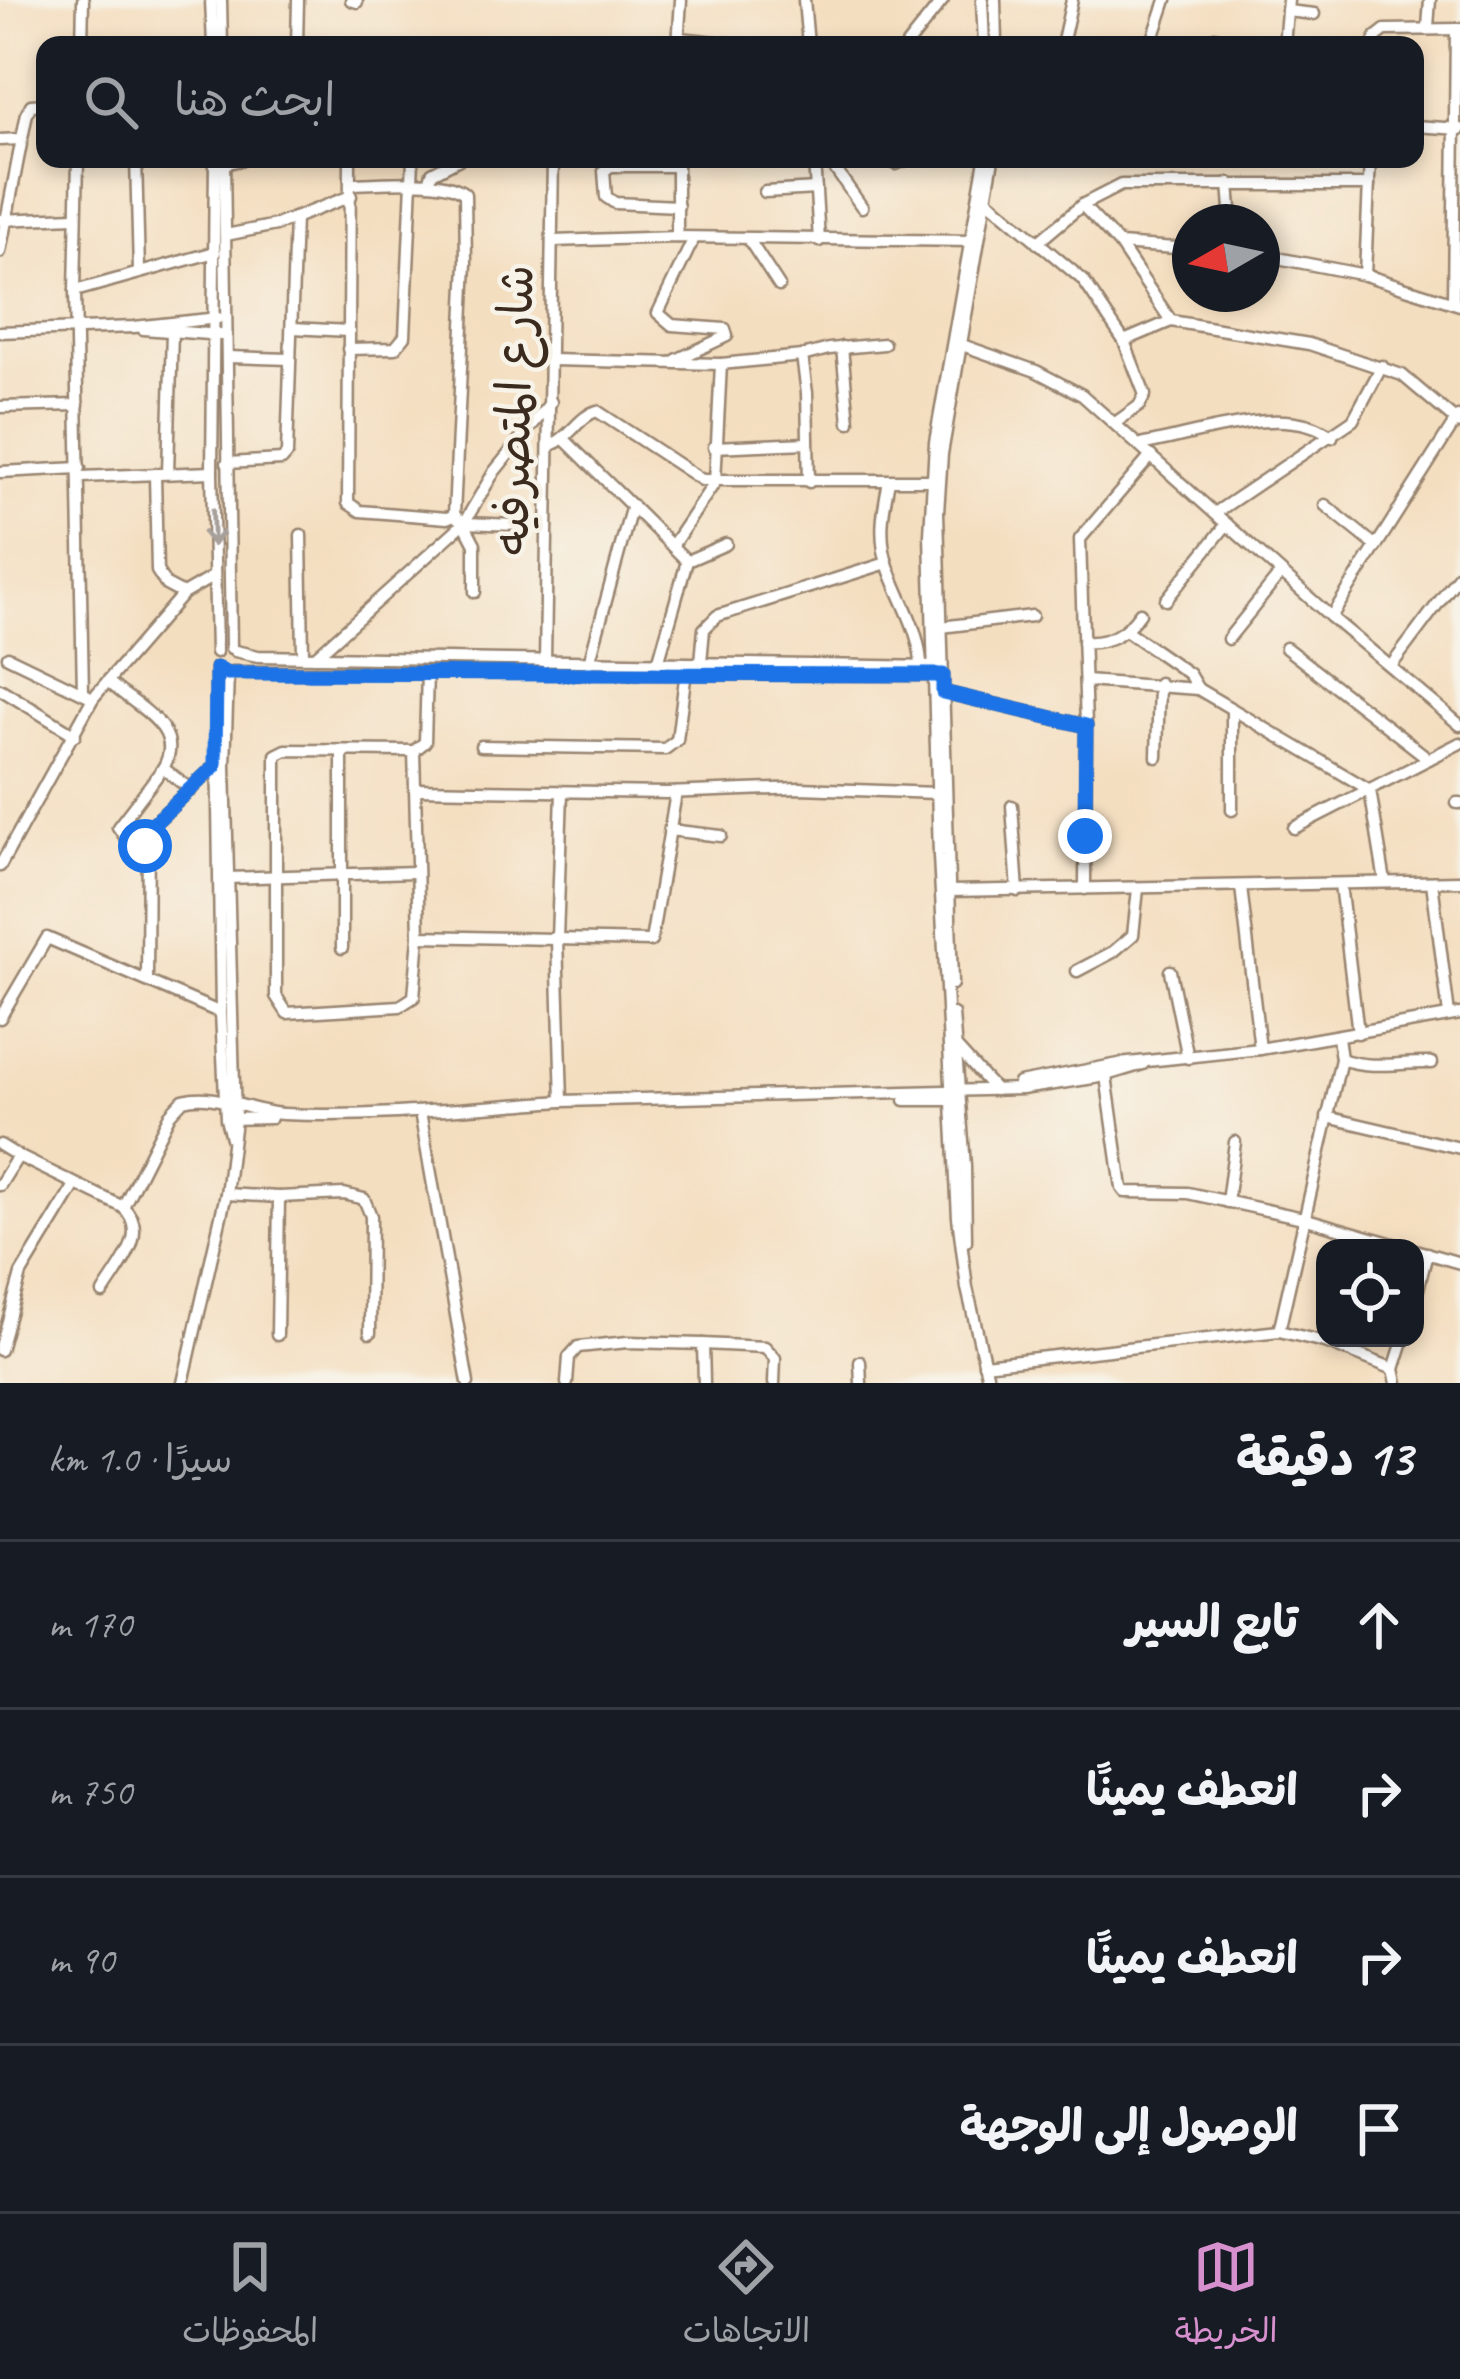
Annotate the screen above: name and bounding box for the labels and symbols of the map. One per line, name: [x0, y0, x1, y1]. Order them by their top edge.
north arrow: [1172, 204, 1280, 312]
street label: شارع المتصرفيه: [481, 264, 550, 556]
one-way arrow: [202, 508, 225, 547]
route end: [1058, 809, 1112, 863]
route start: [118, 819, 172, 873]

